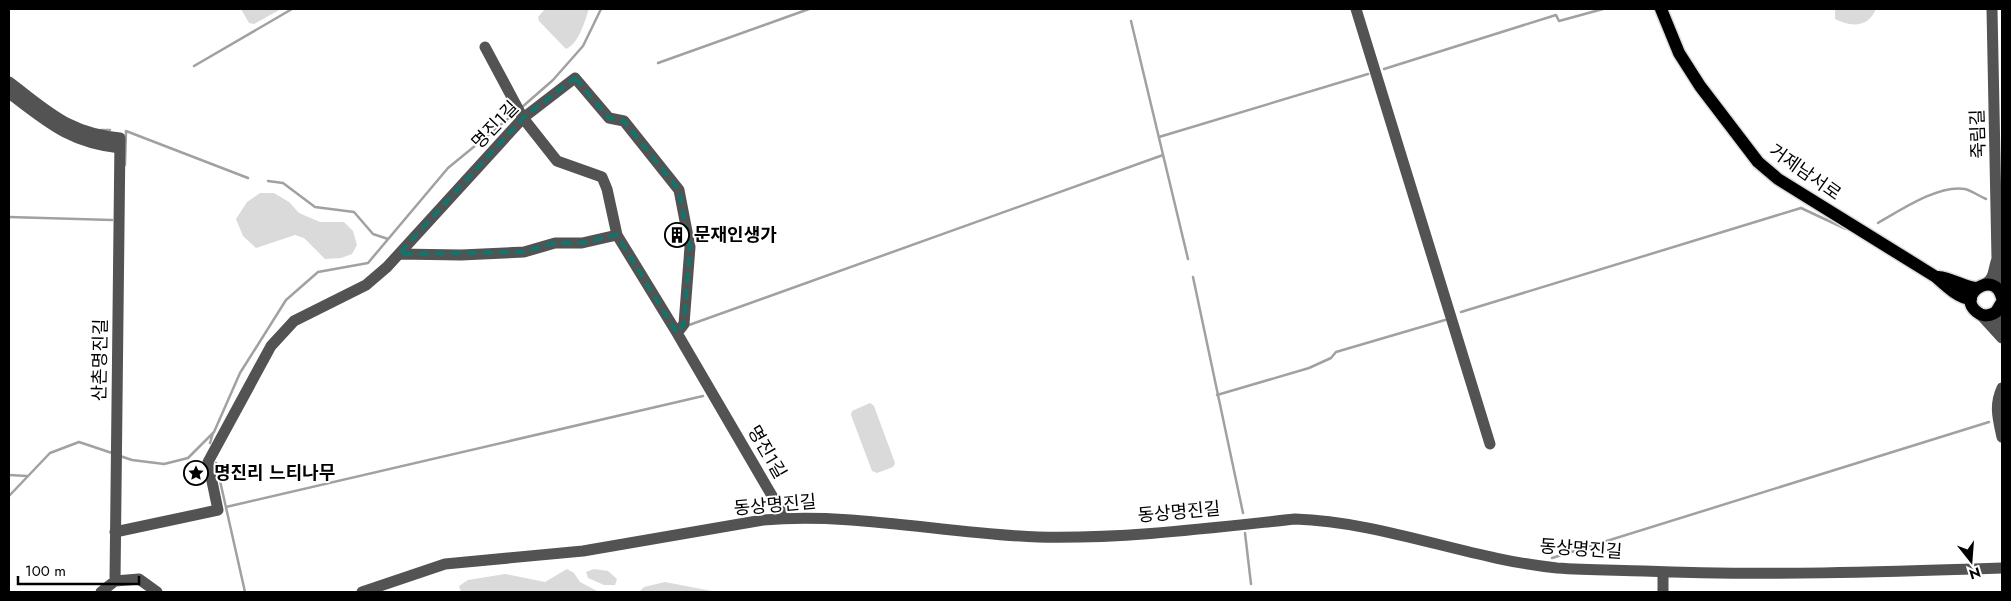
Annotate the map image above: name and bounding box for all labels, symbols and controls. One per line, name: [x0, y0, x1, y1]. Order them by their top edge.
street label: 명진1길: [466, 95, 524, 155]
street label: 죽림길: [1964, 109, 1992, 159]
street label: 거제남서로: [1764, 138, 1846, 206]
building icon: 문재인생가: [664, 222, 690, 248]
place label: 문재인생가: [694, 222, 777, 248]
street label: 산촌명진길: [86, 318, 114, 402]
street label: 명진1길: [741, 420, 793, 484]
place icon: 명진리 느티나무: [183, 460, 209, 486]
place label: 명진리 느티나무: [214, 460, 335, 486]
street label: 동상명진길: [733, 488, 817, 522]
street label: 동상명진길: [1137, 495, 1221, 529]
street label: 동상명진길: [1539, 533, 1623, 565]
north arrow: [1946, 536, 1996, 586]
scale bar: [18, 554, 139, 586]
text: 100 m: [25, 560, 66, 582]
text: N: [1967, 562, 1983, 585]

